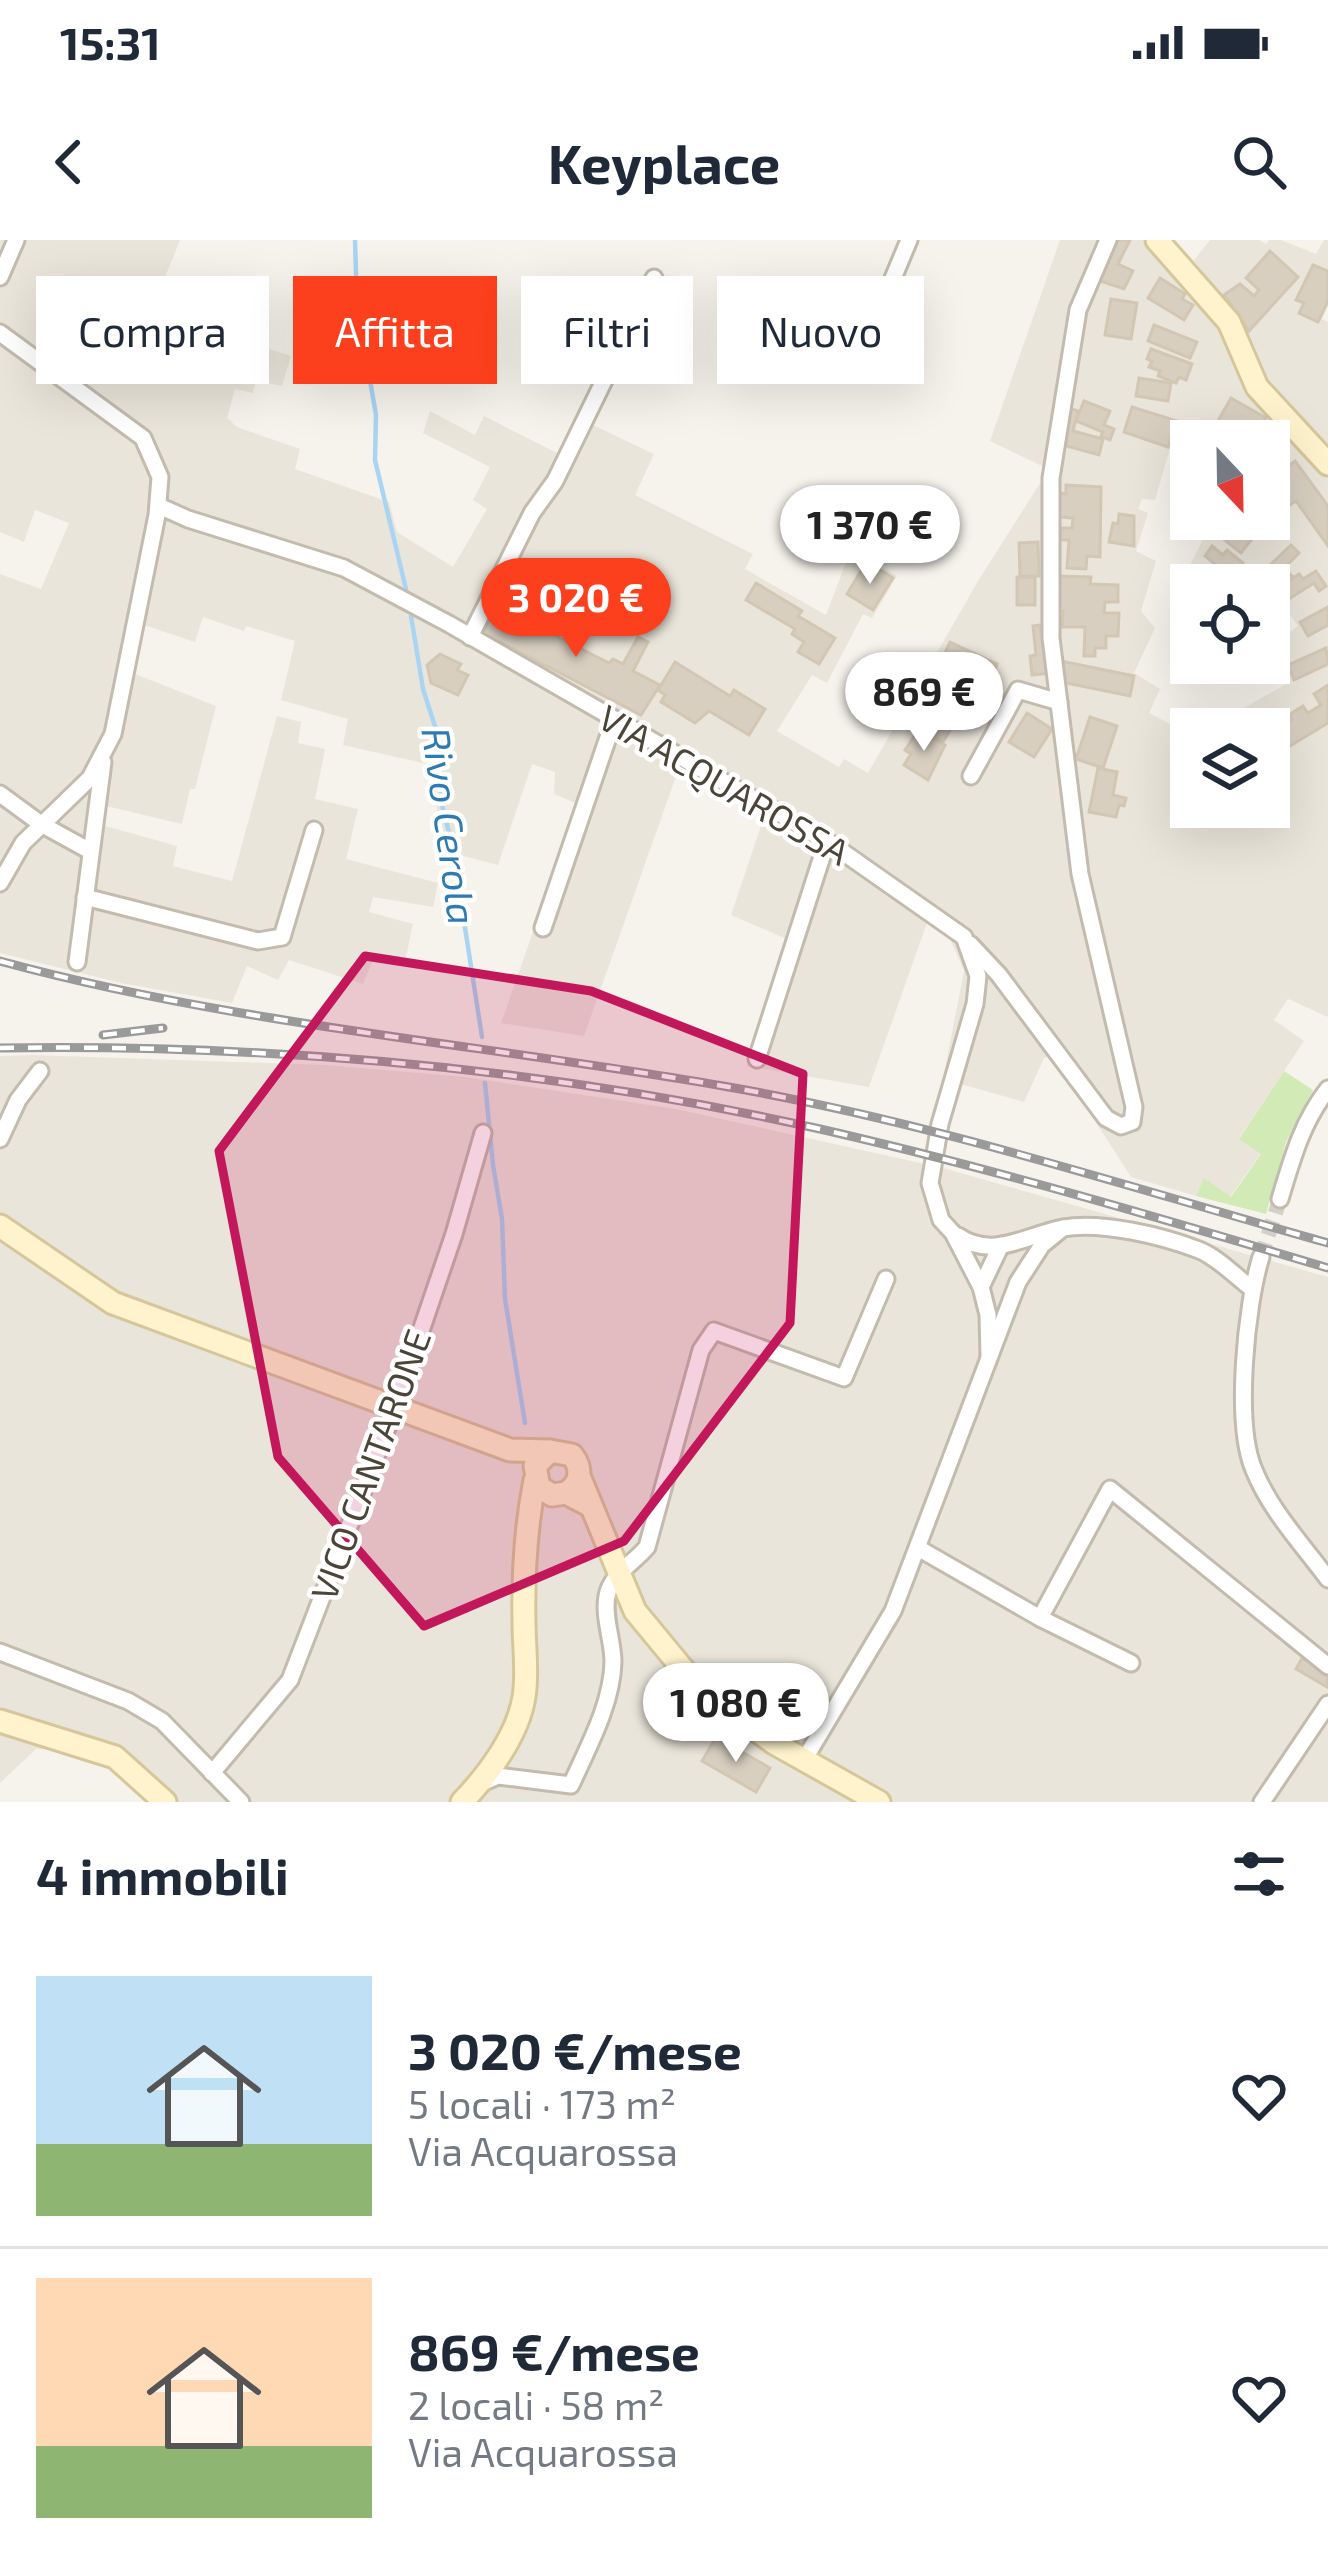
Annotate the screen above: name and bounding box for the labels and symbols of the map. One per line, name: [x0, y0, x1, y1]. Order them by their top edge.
north arrow: [1170, 420, 1290, 540]
pin: 1 370 €: [759, 485, 981, 587]
pin: 3 020 €: [465, 558, 687, 660]
pin: 869 €: [840, 652, 1008, 754]
street label: VIA ACQUAROSSA: [592, 695, 858, 873]
water label: Rivo Cerola: [413, 724, 488, 928]
street label: VICO CANTARONE: [301, 1323, 439, 1606]
pin: 1 080 €: [625, 1663, 847, 1765]

